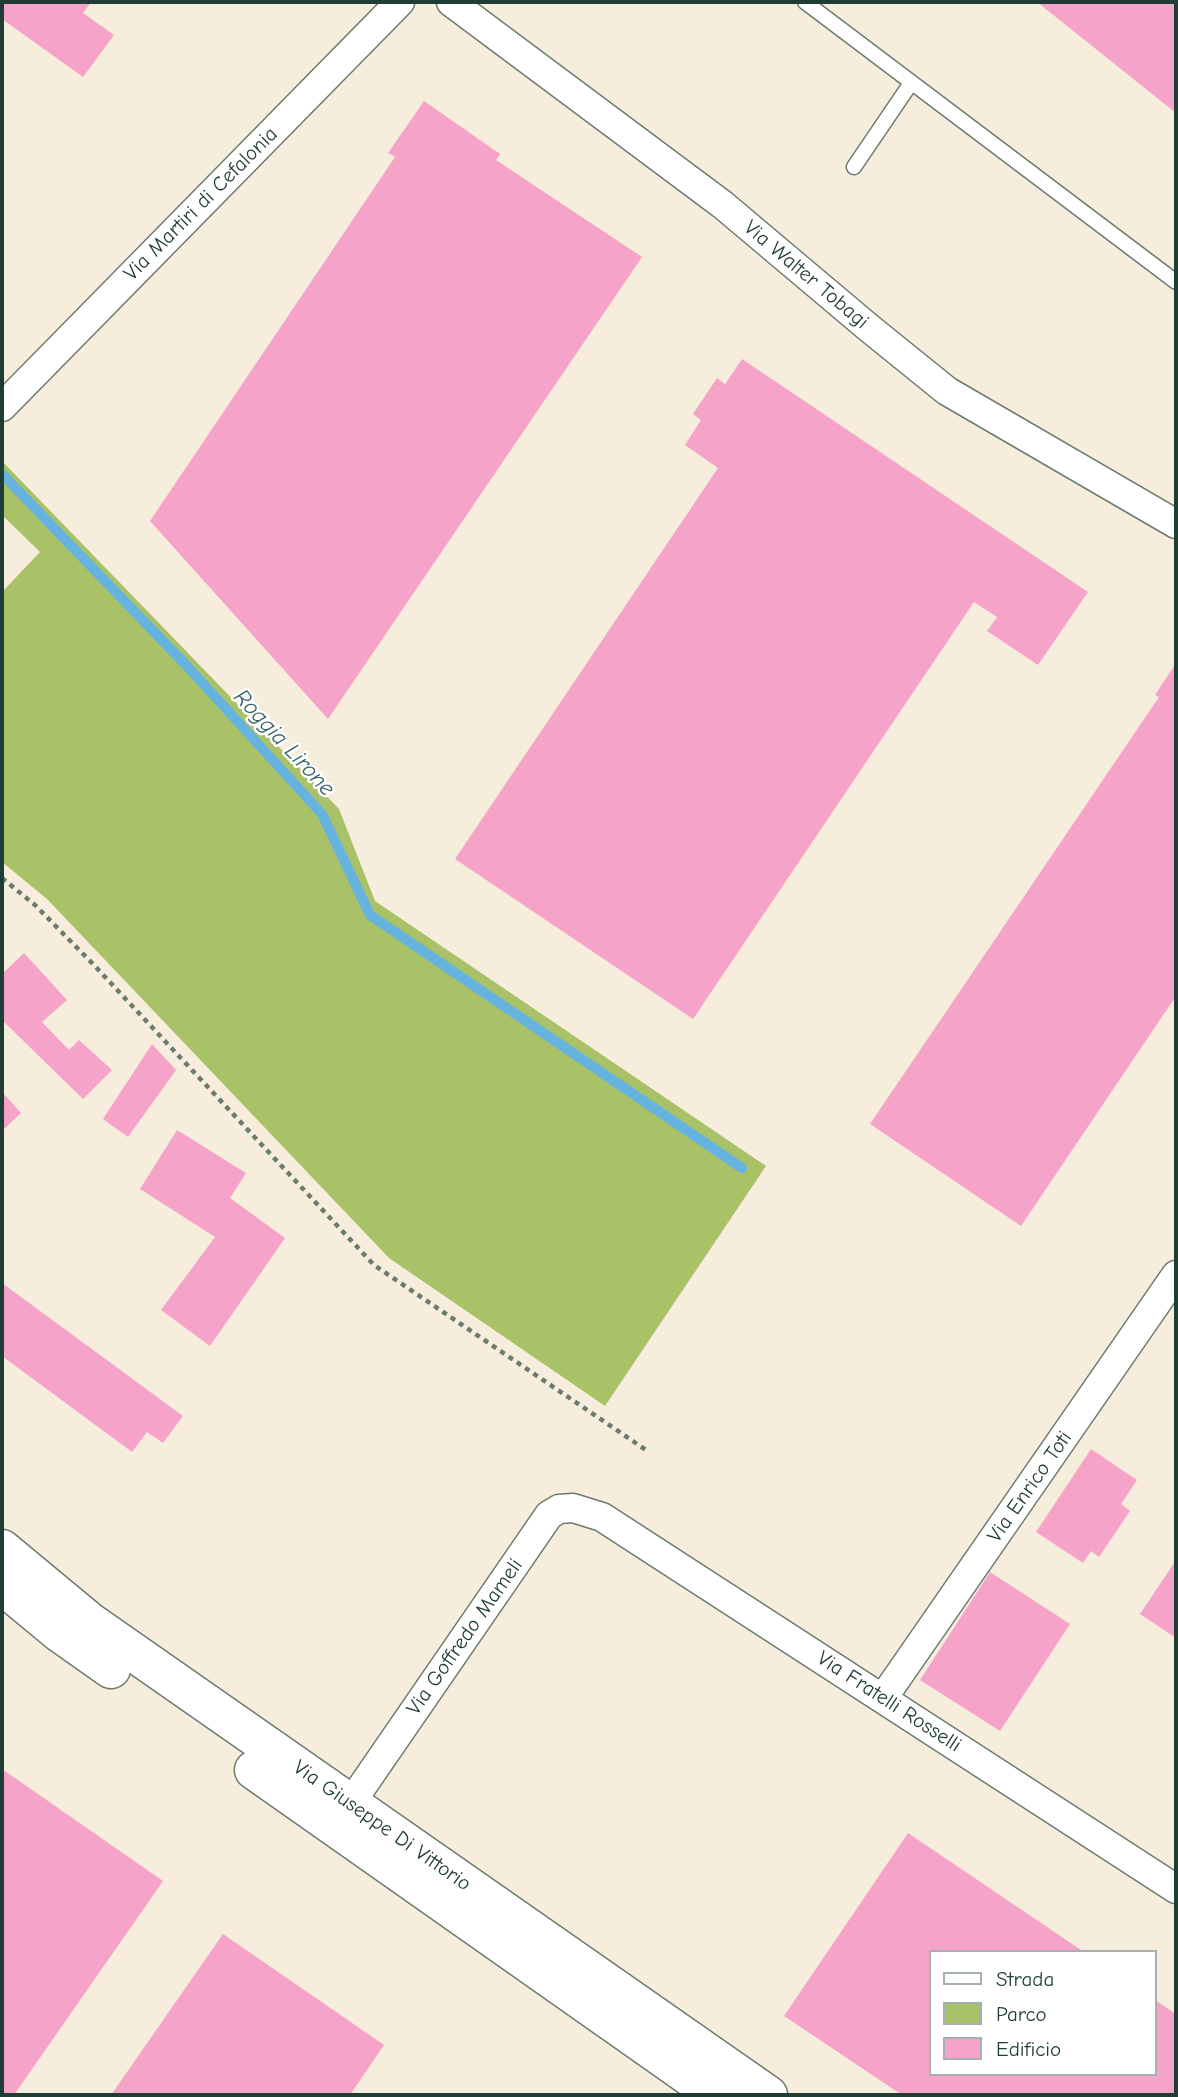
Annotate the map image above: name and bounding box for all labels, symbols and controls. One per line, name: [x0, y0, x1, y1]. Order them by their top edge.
street label: Via Martiri di Cefalonia: [119, 122, 283, 286]
street label: Via Walter Tobagi: [738, 215, 874, 335]
water label: Roggia Lirone: [228, 684, 340, 802]
street label: Via Enrico Toti: [982, 1426, 1078, 1548]
street label: Via Goffredo Mameli: [402, 1554, 528, 1720]
street label: Via Fratelli Rosselli: [812, 1646, 966, 1758]
street label: Via Giuseppe Di Vittorio: [288, 1755, 476, 1897]
legend: [930, 1950, 1157, 2076]
text: Strada: [996, 1967, 1054, 1991]
text: Parco: [996, 2002, 1047, 2026]
text: Edificio: [996, 2037, 1061, 2061]

